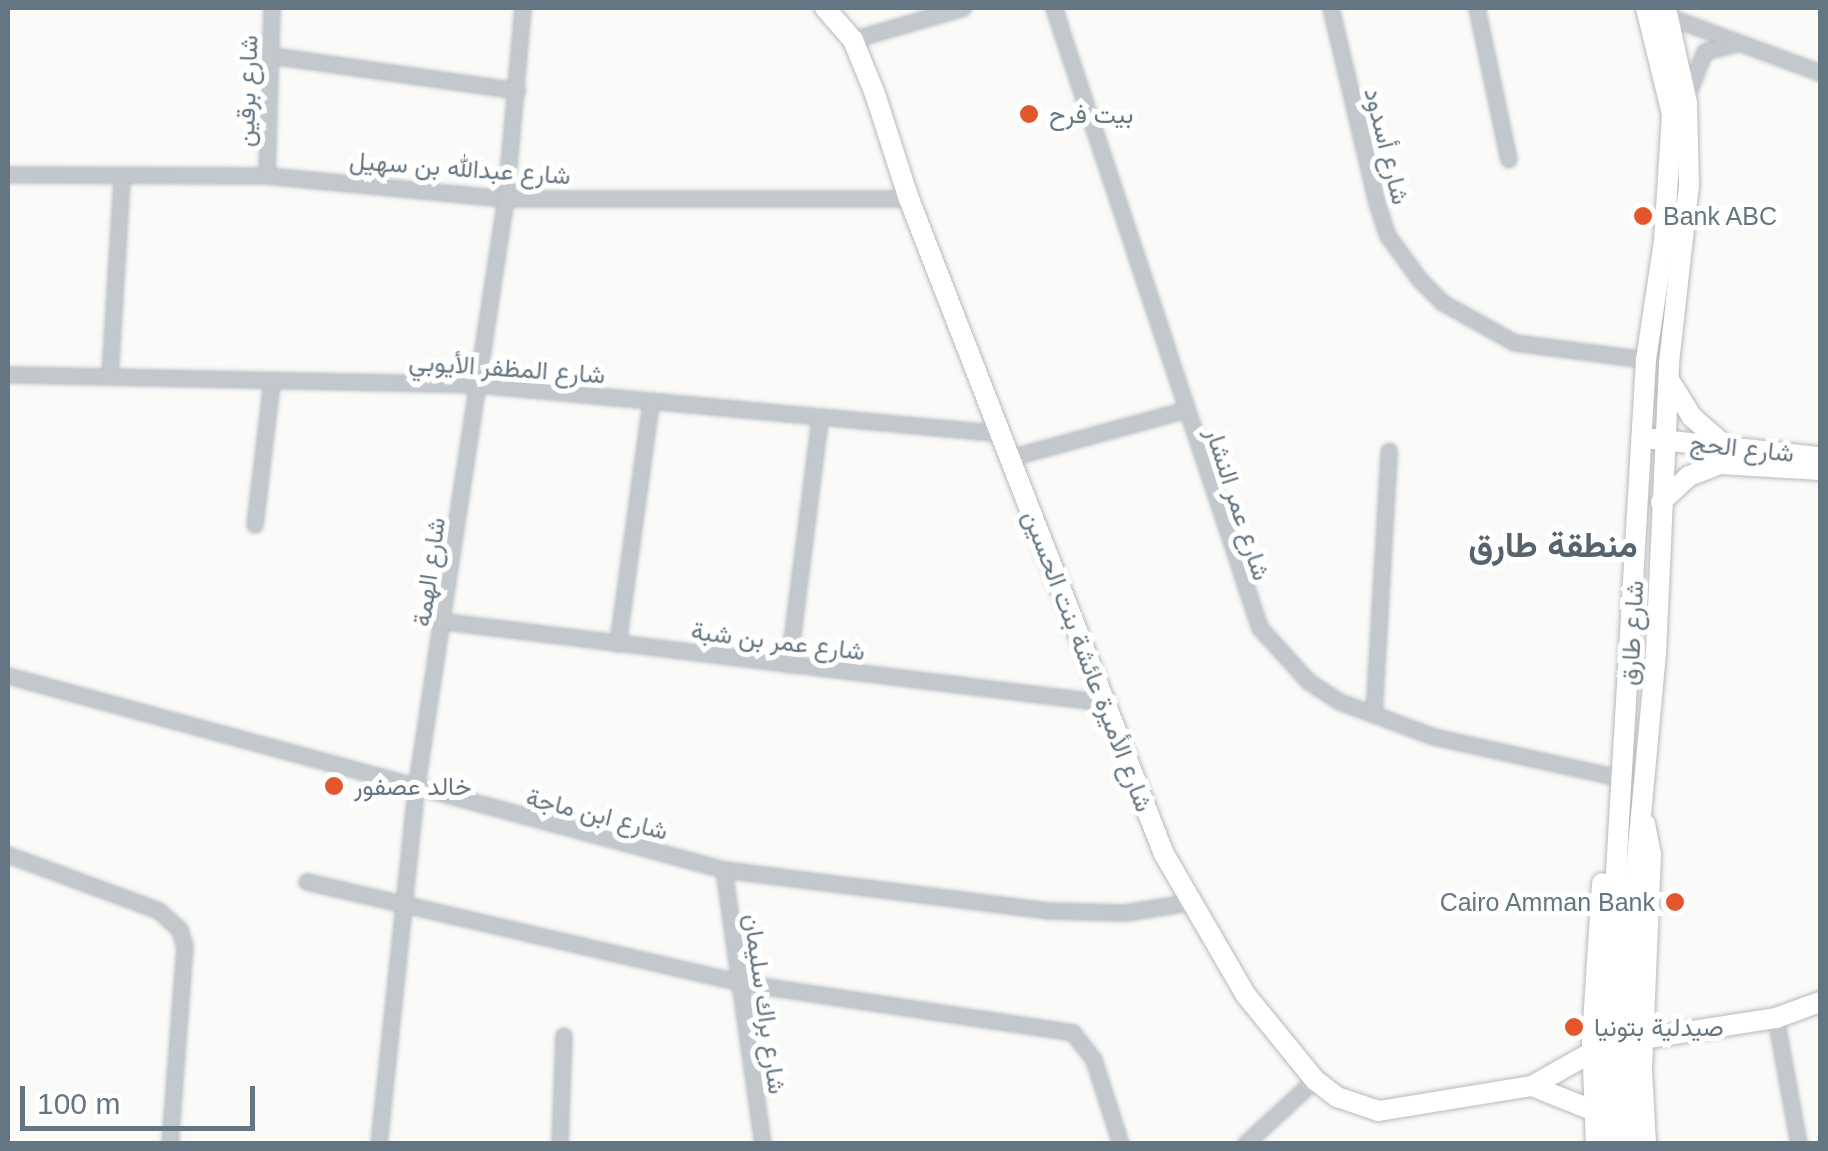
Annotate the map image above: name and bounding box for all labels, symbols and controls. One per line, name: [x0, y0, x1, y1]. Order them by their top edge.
street label: شارع برقين: [230, 35, 264, 147]
street label: شارع أسدود: [1358, 85, 1416, 207]
place label: بيت فرح: [1049, 99, 1133, 129]
marker: بيت فرح: [1018, 103, 1040, 125]
street label: شارع عبدالله بن سهيل: [348, 145, 572, 191]
place label: Bank ABC: [1663, 201, 1778, 231]
marker: Bank ABC: [1632, 205, 1654, 227]
street label: شارع المظفر الأيوبي: [408, 346, 606, 390]
street label: شارع عمر النشار: [1199, 424, 1277, 584]
street label: شارع الحج: [1688, 428, 1796, 468]
street label: شارع الأميرة عائشة بنت الحسين: [1017, 506, 1159, 816]
street label: شارع الهمة: [406, 515, 452, 629]
district label: منطقة طارق: [1468, 524, 1638, 566]
street label: شارع طارق: [1614, 580, 1650, 686]
street label: شارع عمر بن شبة: [689, 615, 867, 667]
place label: خالد عصفور: [354, 771, 471, 801]
marker: خالد عصفور: [323, 775, 345, 797]
street label: شارع ابن ماجة: [523, 782, 671, 846]
place label: Cairo Amman Bank: [1438, 887, 1655, 917]
marker: Cairo Amman Bank: [1664, 891, 1686, 913]
street label: شارع براك سليمان: [737, 912, 793, 1096]
place label: صيدلية بتونيا: [1594, 1012, 1724, 1042]
marker: صيدلية بتونيا: [1563, 1016, 1585, 1038]
scale bar: [25, 1066, 260, 1128]
text: 100 m: [37, 1087, 120, 1120]

